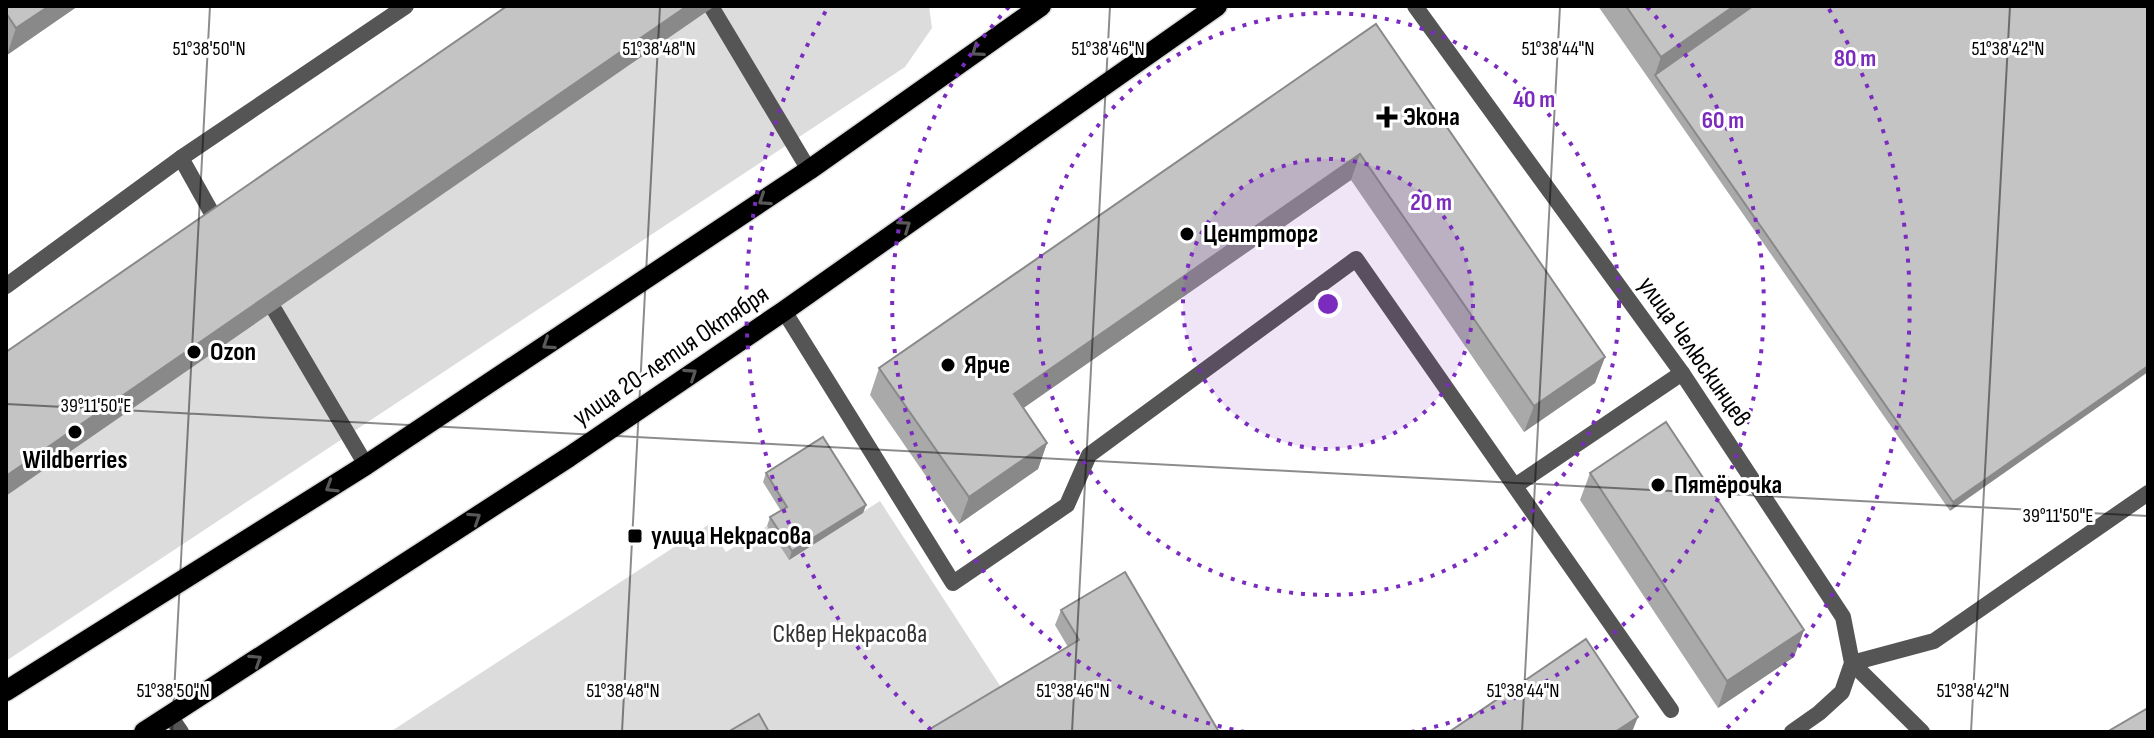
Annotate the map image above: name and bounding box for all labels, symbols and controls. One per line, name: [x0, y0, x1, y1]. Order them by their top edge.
text: 51°38'50"N: [172, 37, 246, 61]
text: 51°38'48"N: [622, 37, 696, 61]
text: 51°38'46"N: [1071, 37, 1145, 61]
text: 51°38'44"N: [1521, 37, 1595, 61]
text: 51°38'42"N: [1972, 37, 2044, 61]
one-way arrow: [972, 41, 986, 56]
text: 80 m: [1834, 44, 1876, 73]
text: 40 m: [1513, 85, 1555, 114]
place label: Экона: [1403, 102, 1460, 133]
text: 60 m: [1702, 106, 1744, 135]
marker: Экона: [1378, 108, 1396, 126]
text: 20 m: [1410, 188, 1452, 217]
one-way arrow: [759, 190, 773, 205]
place label: Центрторг: [1203, 219, 1318, 250]
one-way arrow: [896, 221, 910, 236]
marker: Центрторг: [1178, 225, 1196, 243]
street label: улица Челюскинцев: [1631, 271, 1757, 433]
street label: улица 20-летия Октября: [567, 279, 775, 433]
centre of rings: [1314, 290, 1342, 318]
one-way arrow: [542, 334, 556, 349]
place label: Ozon: [210, 337, 256, 368]
marker: Ozon: [185, 343, 203, 361]
place label: Ярче: [964, 350, 1010, 381]
marker: Ярче: [939, 356, 957, 374]
one-way arrow: [682, 369, 696, 384]
text: 39°11'50"E: [61, 394, 131, 418]
marker: Wildberries: [66, 423, 84, 441]
place label: Wildberries: [23, 445, 127, 476]
place label: Пятёрочка: [1674, 470, 1782, 501]
marker: Пятёрочка: [1649, 476, 1667, 494]
one-way arrow: [325, 478, 340, 493]
text: 39°11'50"E: [2023, 504, 2093, 528]
one-way arrow: [466, 513, 480, 528]
place label: улица Некрасова: [651, 521, 811, 552]
marker: улица Некрасова: [626, 527, 644, 545]
park label: Сквер Некрасова: [773, 619, 927, 650]
one-way arrow: [248, 654, 262, 669]
text: 51°38'50"N: [136, 679, 210, 703]
text: 51°38'48"N: [586, 679, 660, 703]
text: 51°38'46"N: [1036, 679, 1110, 703]
text: 51°38'44"N: [1486, 679, 1560, 703]
text: 51°38'42"N: [1937, 679, 2009, 703]

